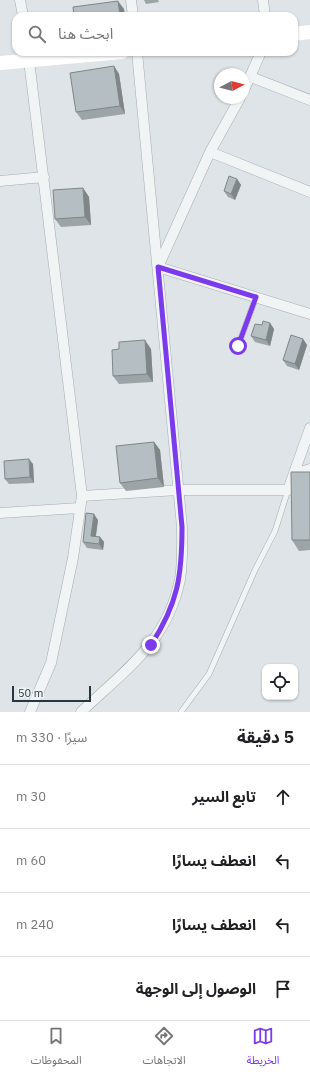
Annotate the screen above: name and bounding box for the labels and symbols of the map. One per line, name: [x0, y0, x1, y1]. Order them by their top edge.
north arrow: [214, 68, 250, 104]
route start: [229, 337, 247, 355]
route end: [142, 636, 160, 654]
scale bar: [12, 684, 91, 703]

